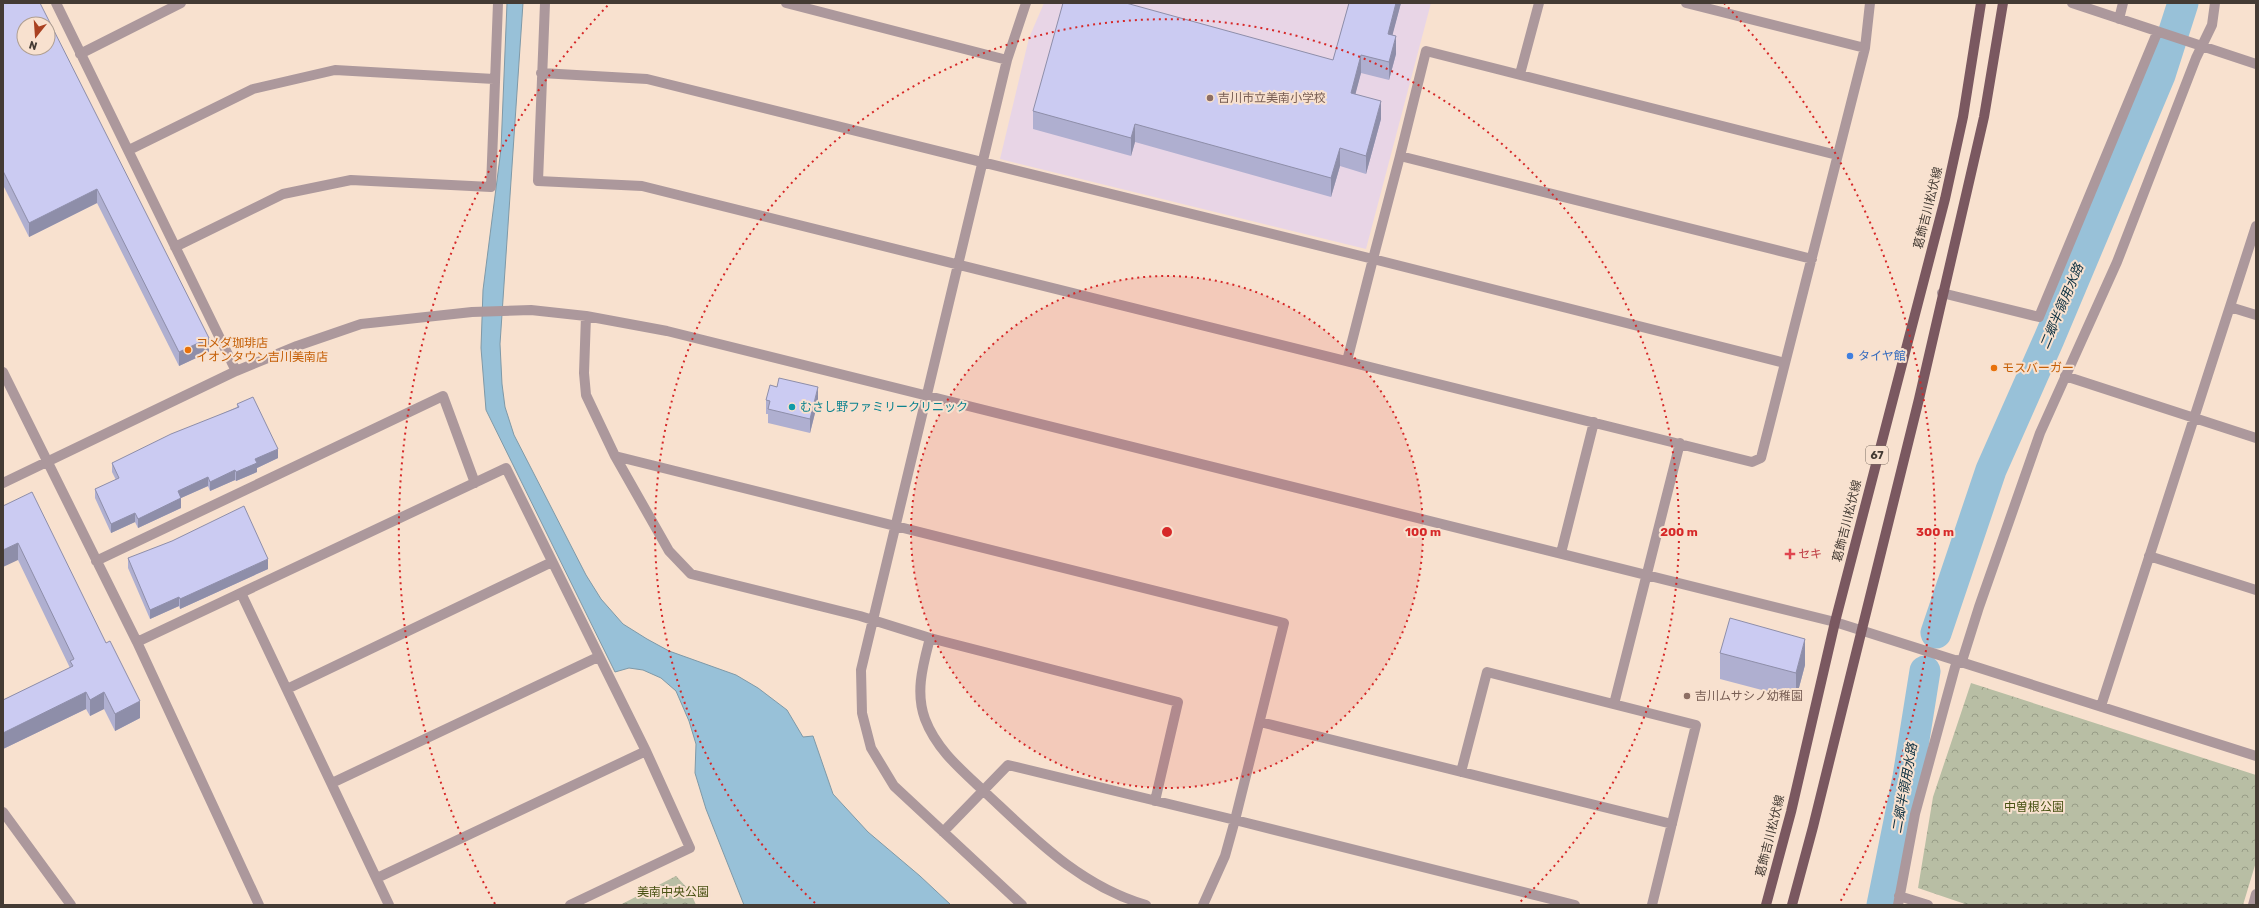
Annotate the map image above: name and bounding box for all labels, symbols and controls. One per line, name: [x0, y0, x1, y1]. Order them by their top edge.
north arrow: [16, 16, 56, 56]
text: N: [27, 38, 39, 52]
place label: 吉川市立美南小学校: [1218, 91, 1326, 105]
marker: 吉川市立美南小学校: [1205, 93, 1215, 103]
street label: 葛飾吉川松伏線: [1911, 166, 1945, 250]
water label: 二郷半領用水路: [2037, 260, 2087, 351]
place label: コメダ珈琲店 イオンタウン吉川美南店: [196, 336, 328, 364]
marker: コメダ珈琲店 イオンタウン吉川美南店: [183, 345, 193, 355]
place label: タイヤ館: [1858, 349, 1906, 363]
marker: タイヤ館: [1845, 351, 1855, 361]
place label: モスバーガー: [2002, 361, 2074, 375]
marker: モスバーガー: [1989, 363, 1999, 373]
place label: むさし野ファミリークリニック: [800, 400, 968, 414]
marker: むさし野ファミリークリニック: [787, 402, 797, 412]
road number: 67: [1866, 446, 1888, 464]
street label: 葛飾吉川松伏線: [1830, 479, 1864, 563]
centre of rings: [1160, 525, 1174, 539]
text: 100 m: [1405, 525, 1441, 539]
text: 200 m: [1660, 525, 1698, 539]
text: 300 m: [1916, 525, 1954, 539]
place label: セキ: [1798, 547, 1822, 561]
marker: セキ: [1785, 549, 1795, 559]
place label: 吉川ムサシノ幼稚園: [1695, 689, 1803, 703]
marker: 吉川ムサシノ幼稚園: [1682, 691, 1692, 701]
water label: 二郷半領用水路: [1889, 741, 1920, 834]
street label: 葛飾吉川松伏線: [1753, 794, 1787, 878]
park label: 中曽根公園: [2004, 800, 2064, 814]
park label: 美南中央公園: [637, 885, 709, 899]

